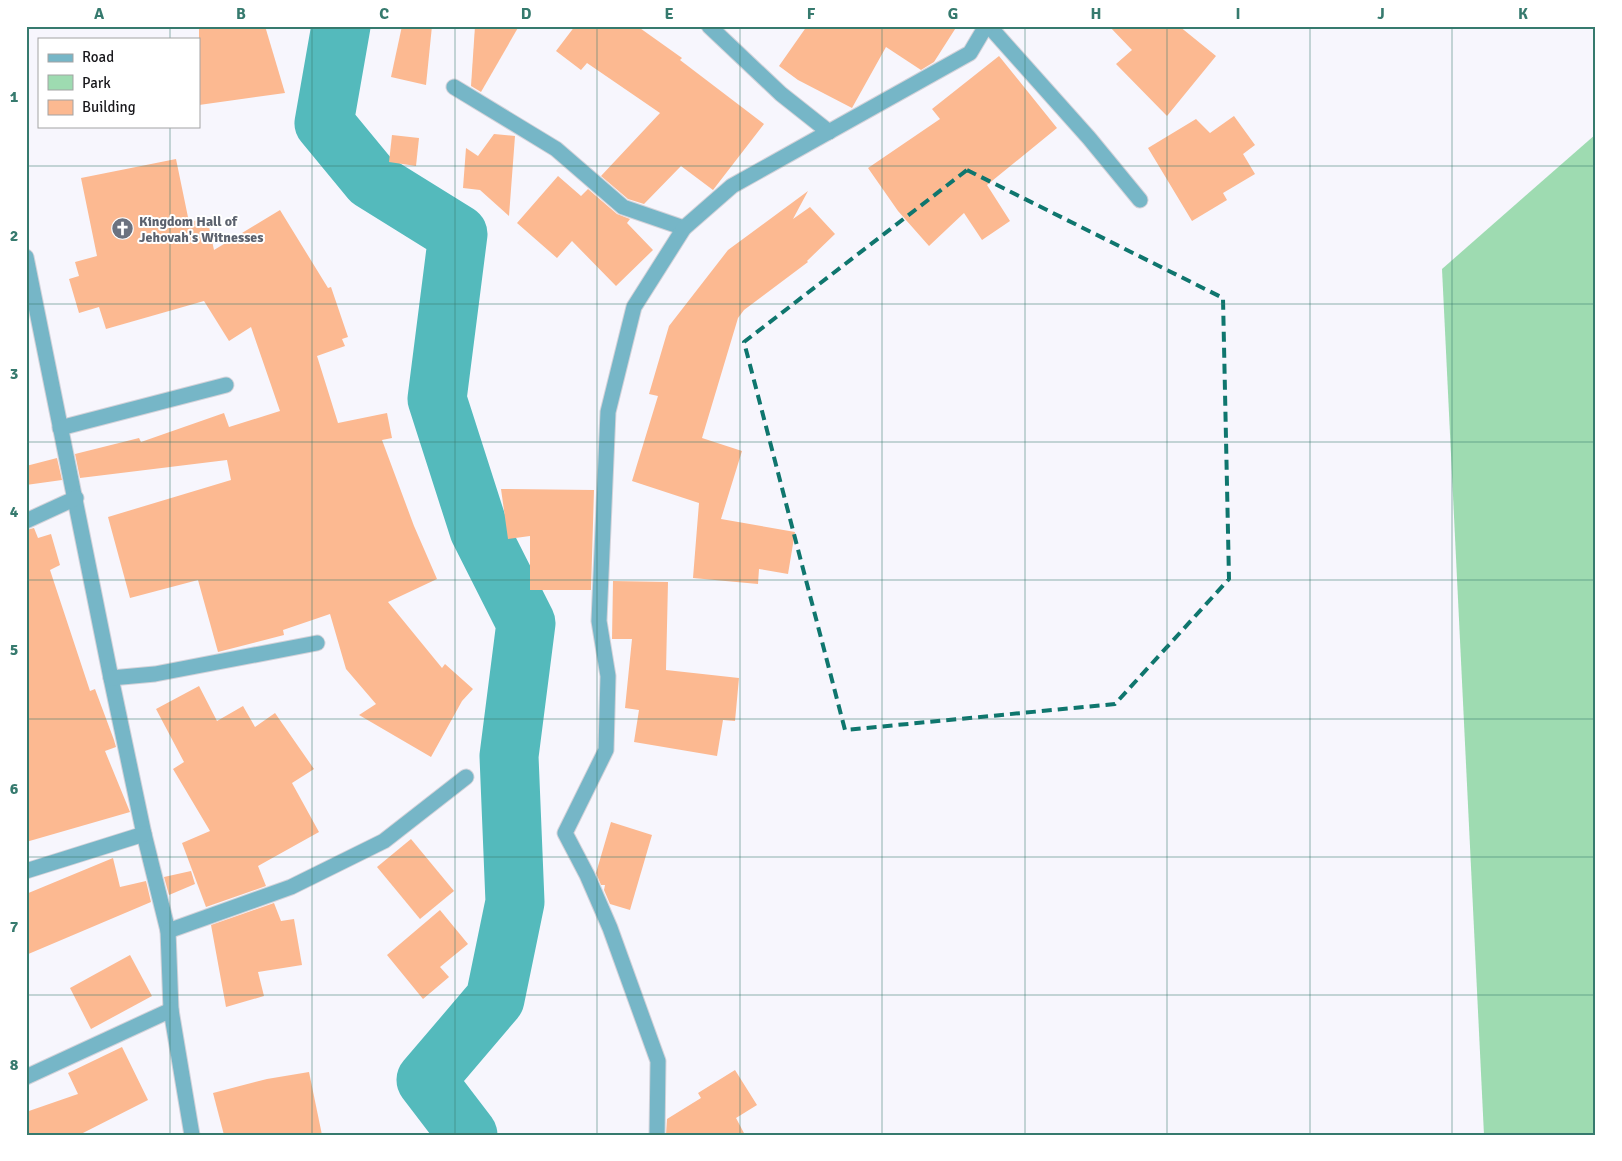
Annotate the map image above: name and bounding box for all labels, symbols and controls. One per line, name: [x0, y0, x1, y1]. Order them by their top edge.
text: A: [94, 4, 105, 24]
text: B: [236, 4, 246, 24]
text: C: [379, 4, 389, 24]
text: D: [521, 4, 532, 24]
text: E: [664, 4, 674, 24]
text: F: [807, 4, 816, 24]
text: G: [948, 4, 958, 24]
text: H: [1091, 4, 1101, 24]
text: I: [1235, 4, 1241, 24]
text: J: [1377, 4, 1385, 24]
text: K: [1518, 4, 1528, 24]
legend: [38, 38, 200, 128]
text: Road: [82, 48, 114, 66]
text: Park: [82, 74, 111, 92]
text: 1: [10, 87, 19, 107]
text: Building: [82, 98, 136, 116]
place label: Kingdom Hall of Jehovah's Witnesses: [139, 213, 264, 246]
church icon: Kingdom Hall of Jehovah's Witnesses: [111, 217, 135, 241]
text: 2: [10, 226, 18, 246]
text: 3: [10, 364, 18, 384]
text: 4: [10, 502, 19, 522]
text: 5: [10, 640, 18, 660]
text: 6: [10, 779, 19, 799]
text: 7: [10, 917, 19, 937]
text: 8: [10, 1055, 19, 1075]

